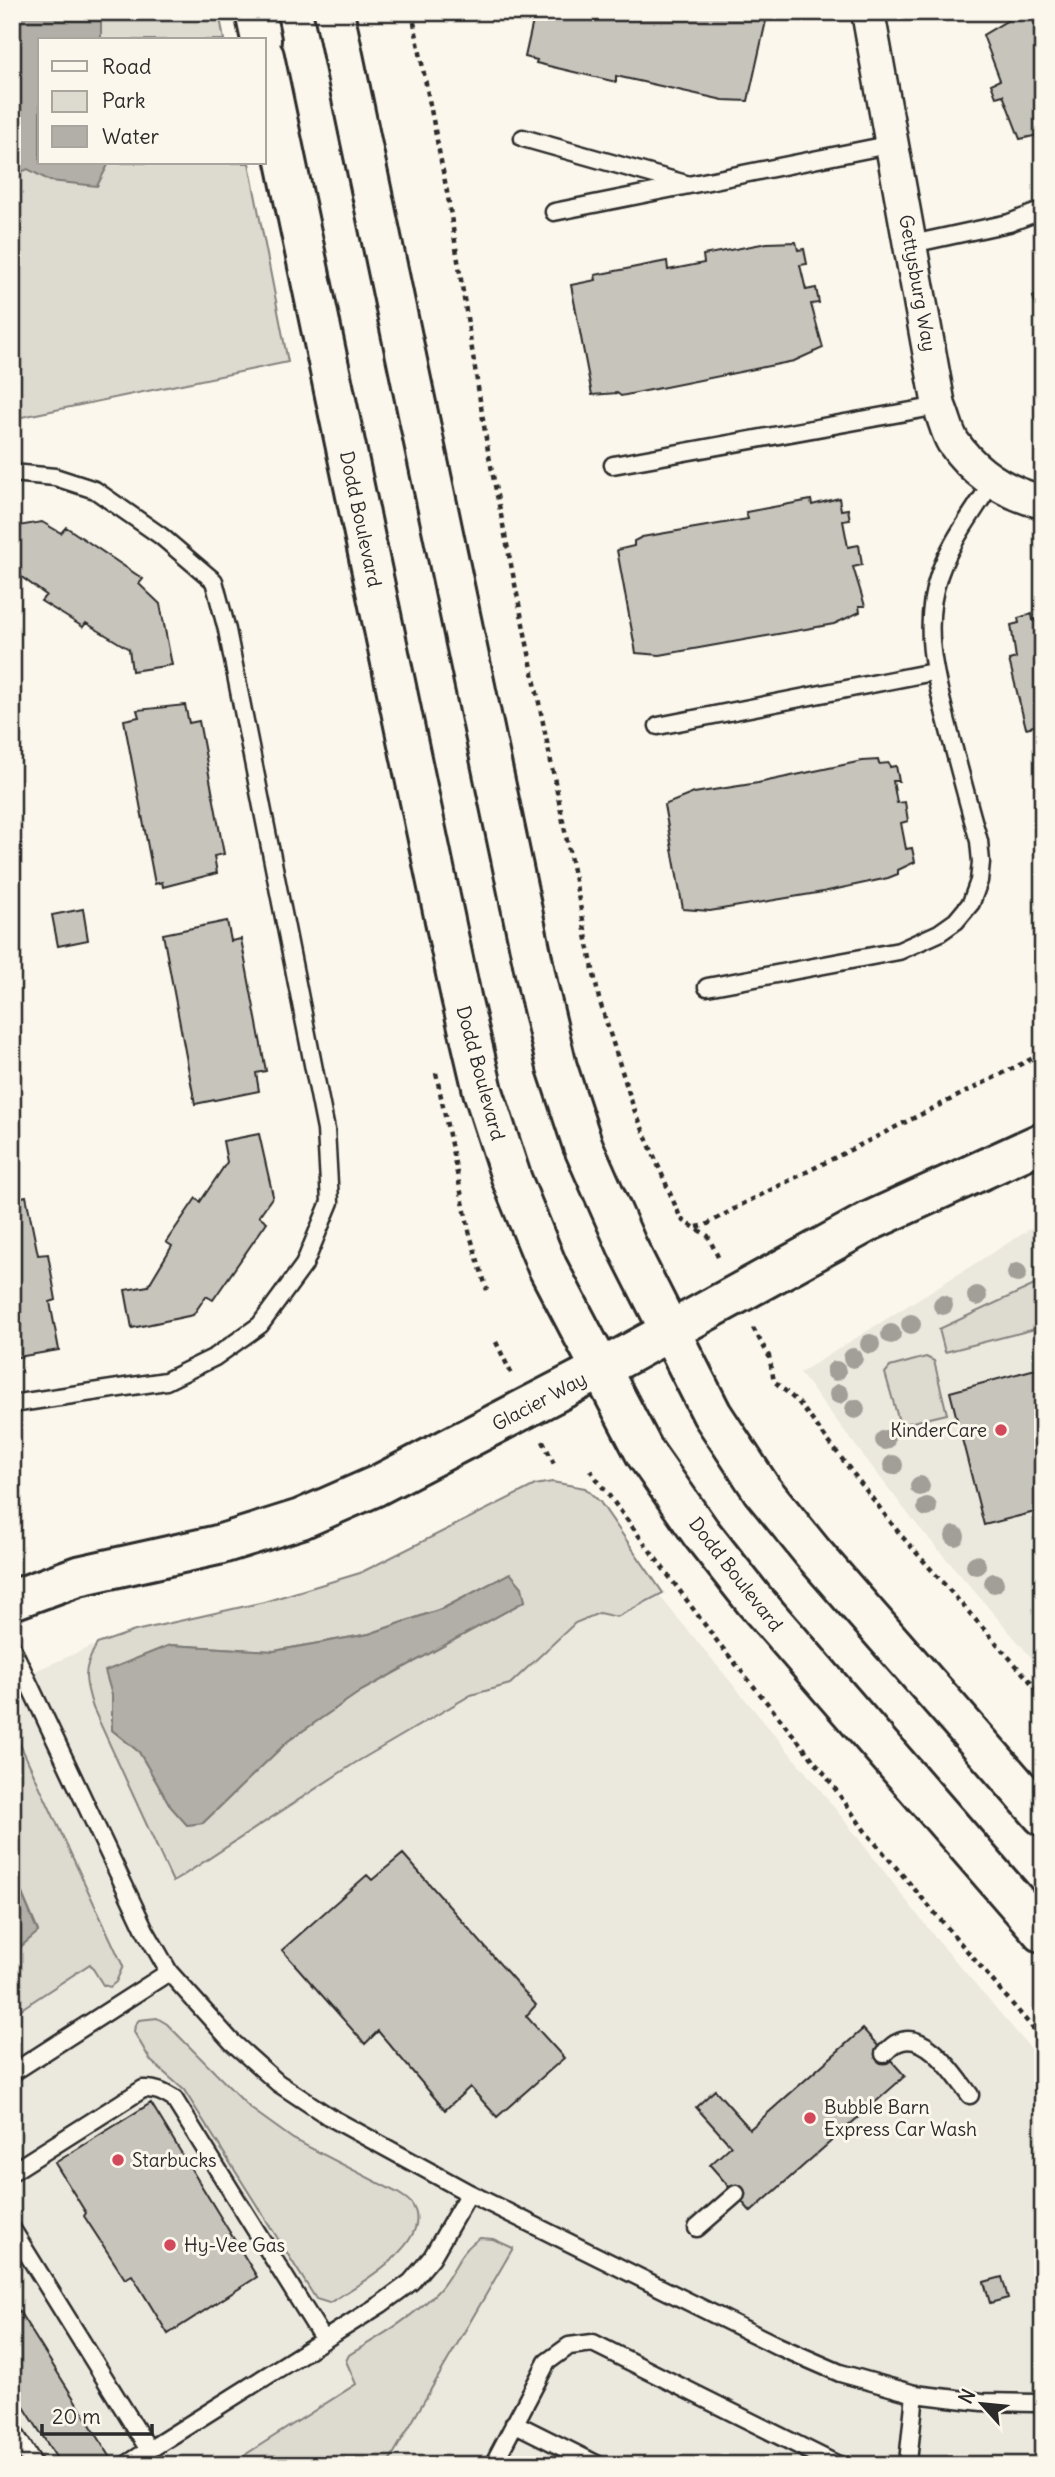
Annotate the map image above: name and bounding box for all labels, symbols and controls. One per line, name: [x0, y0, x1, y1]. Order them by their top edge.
legend: [38, 38, 266, 164]
text: Road: [102, 53, 151, 80]
text: Park: [102, 87, 145, 114]
text: Water: [102, 123, 160, 150]
street label: Gettysburg Way: [894, 213, 942, 353]
street label: Dodd Boulevard: [335, 449, 387, 589]
street label: Dodd Boulevard: [451, 1003, 511, 1143]
street label: Glacier Way: [488, 1366, 590, 1436]
place label: KinderCare: [890, 1418, 987, 1442]
marker: KinderCare: [993, 1422, 1009, 1438]
street label: Dodd Boulevard: [684, 1512, 788, 1636]
place label: Bubble Barn Express Car Wash: [824, 2095, 977, 2141]
marker: Bubble Barn Express Car Wash: [802, 2110, 818, 2126]
place label: Starbucks: [132, 2148, 217, 2172]
marker: Starbucks: [110, 2152, 126, 2168]
place label: Hy-Vee Gas: [184, 2233, 285, 2257]
marker: Hy-Vee Gas: [162, 2237, 178, 2253]
north arrow: [946, 2368, 1016, 2438]
text: N: [953, 2385, 981, 2408]
scale bar: [42, 2393, 152, 2437]
text: 20 m: [52, 2403, 101, 2430]

